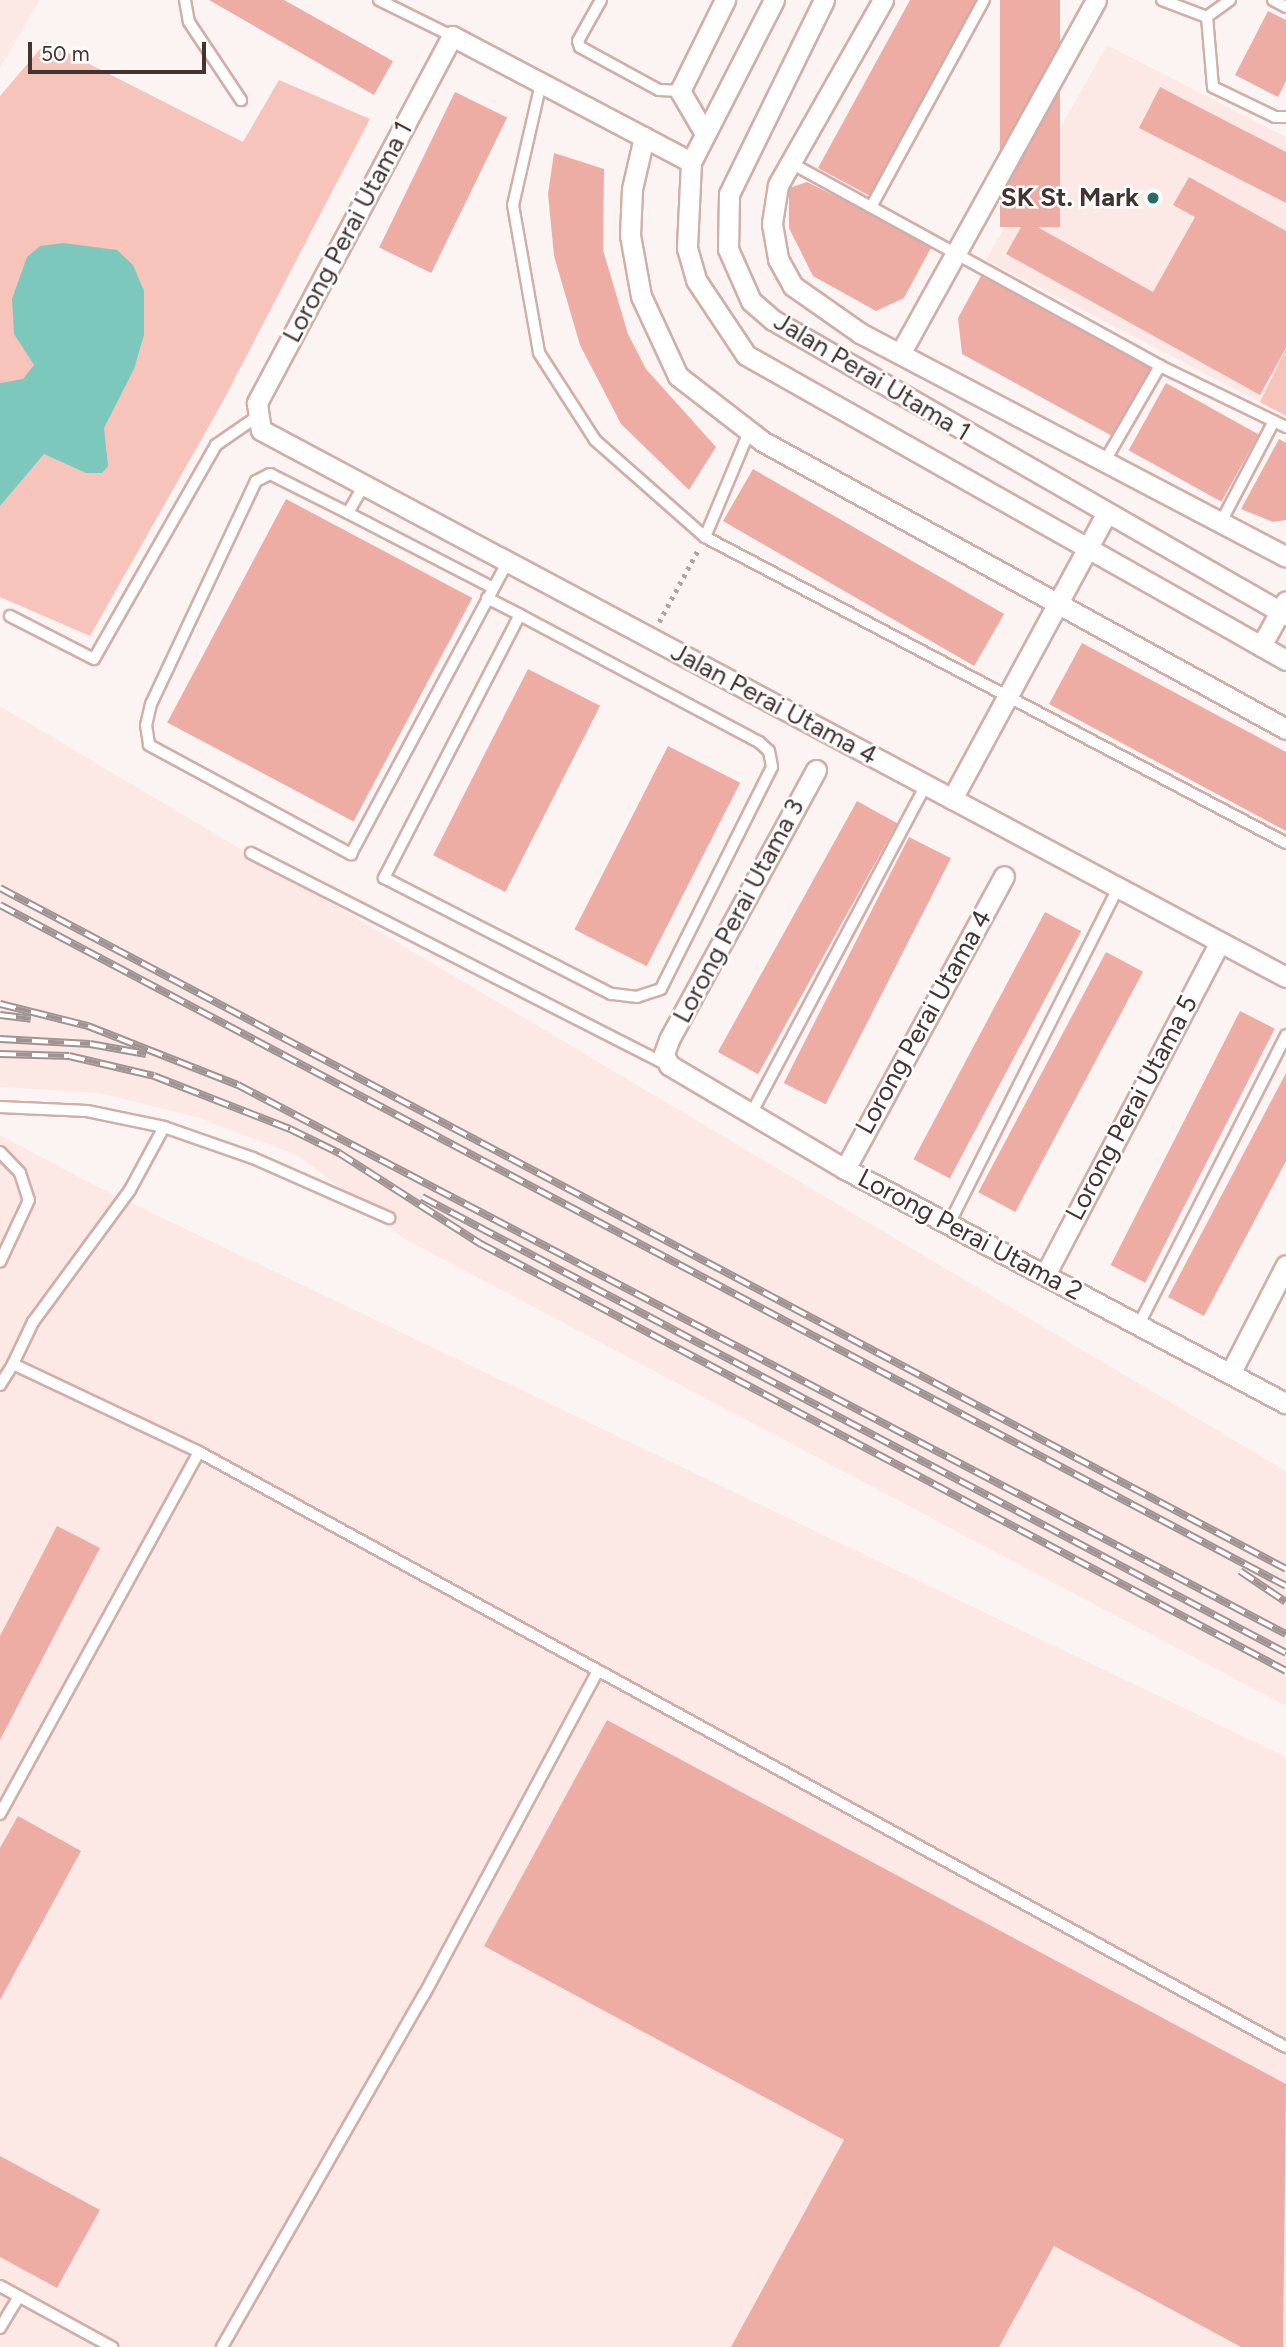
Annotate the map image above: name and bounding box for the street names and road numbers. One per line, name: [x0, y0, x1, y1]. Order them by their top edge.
street label: Lorong Perai Utama 1: [276, 116, 420, 348]
street label: Jalan Perai Utama 1: [768, 306, 976, 448]
street label: Jalan Perai Utama 4: [665, 636, 883, 772]
street label: Lorong Perai Utama 3: [667, 794, 811, 1028]
street label: Lorong Perai Utama 4: [849, 904, 999, 1140]
street label: Lorong Perai Utama 5: [1059, 990, 1205, 1226]
street label: Lorong Perai Utama 2: [852, 1163, 1088, 1307]

